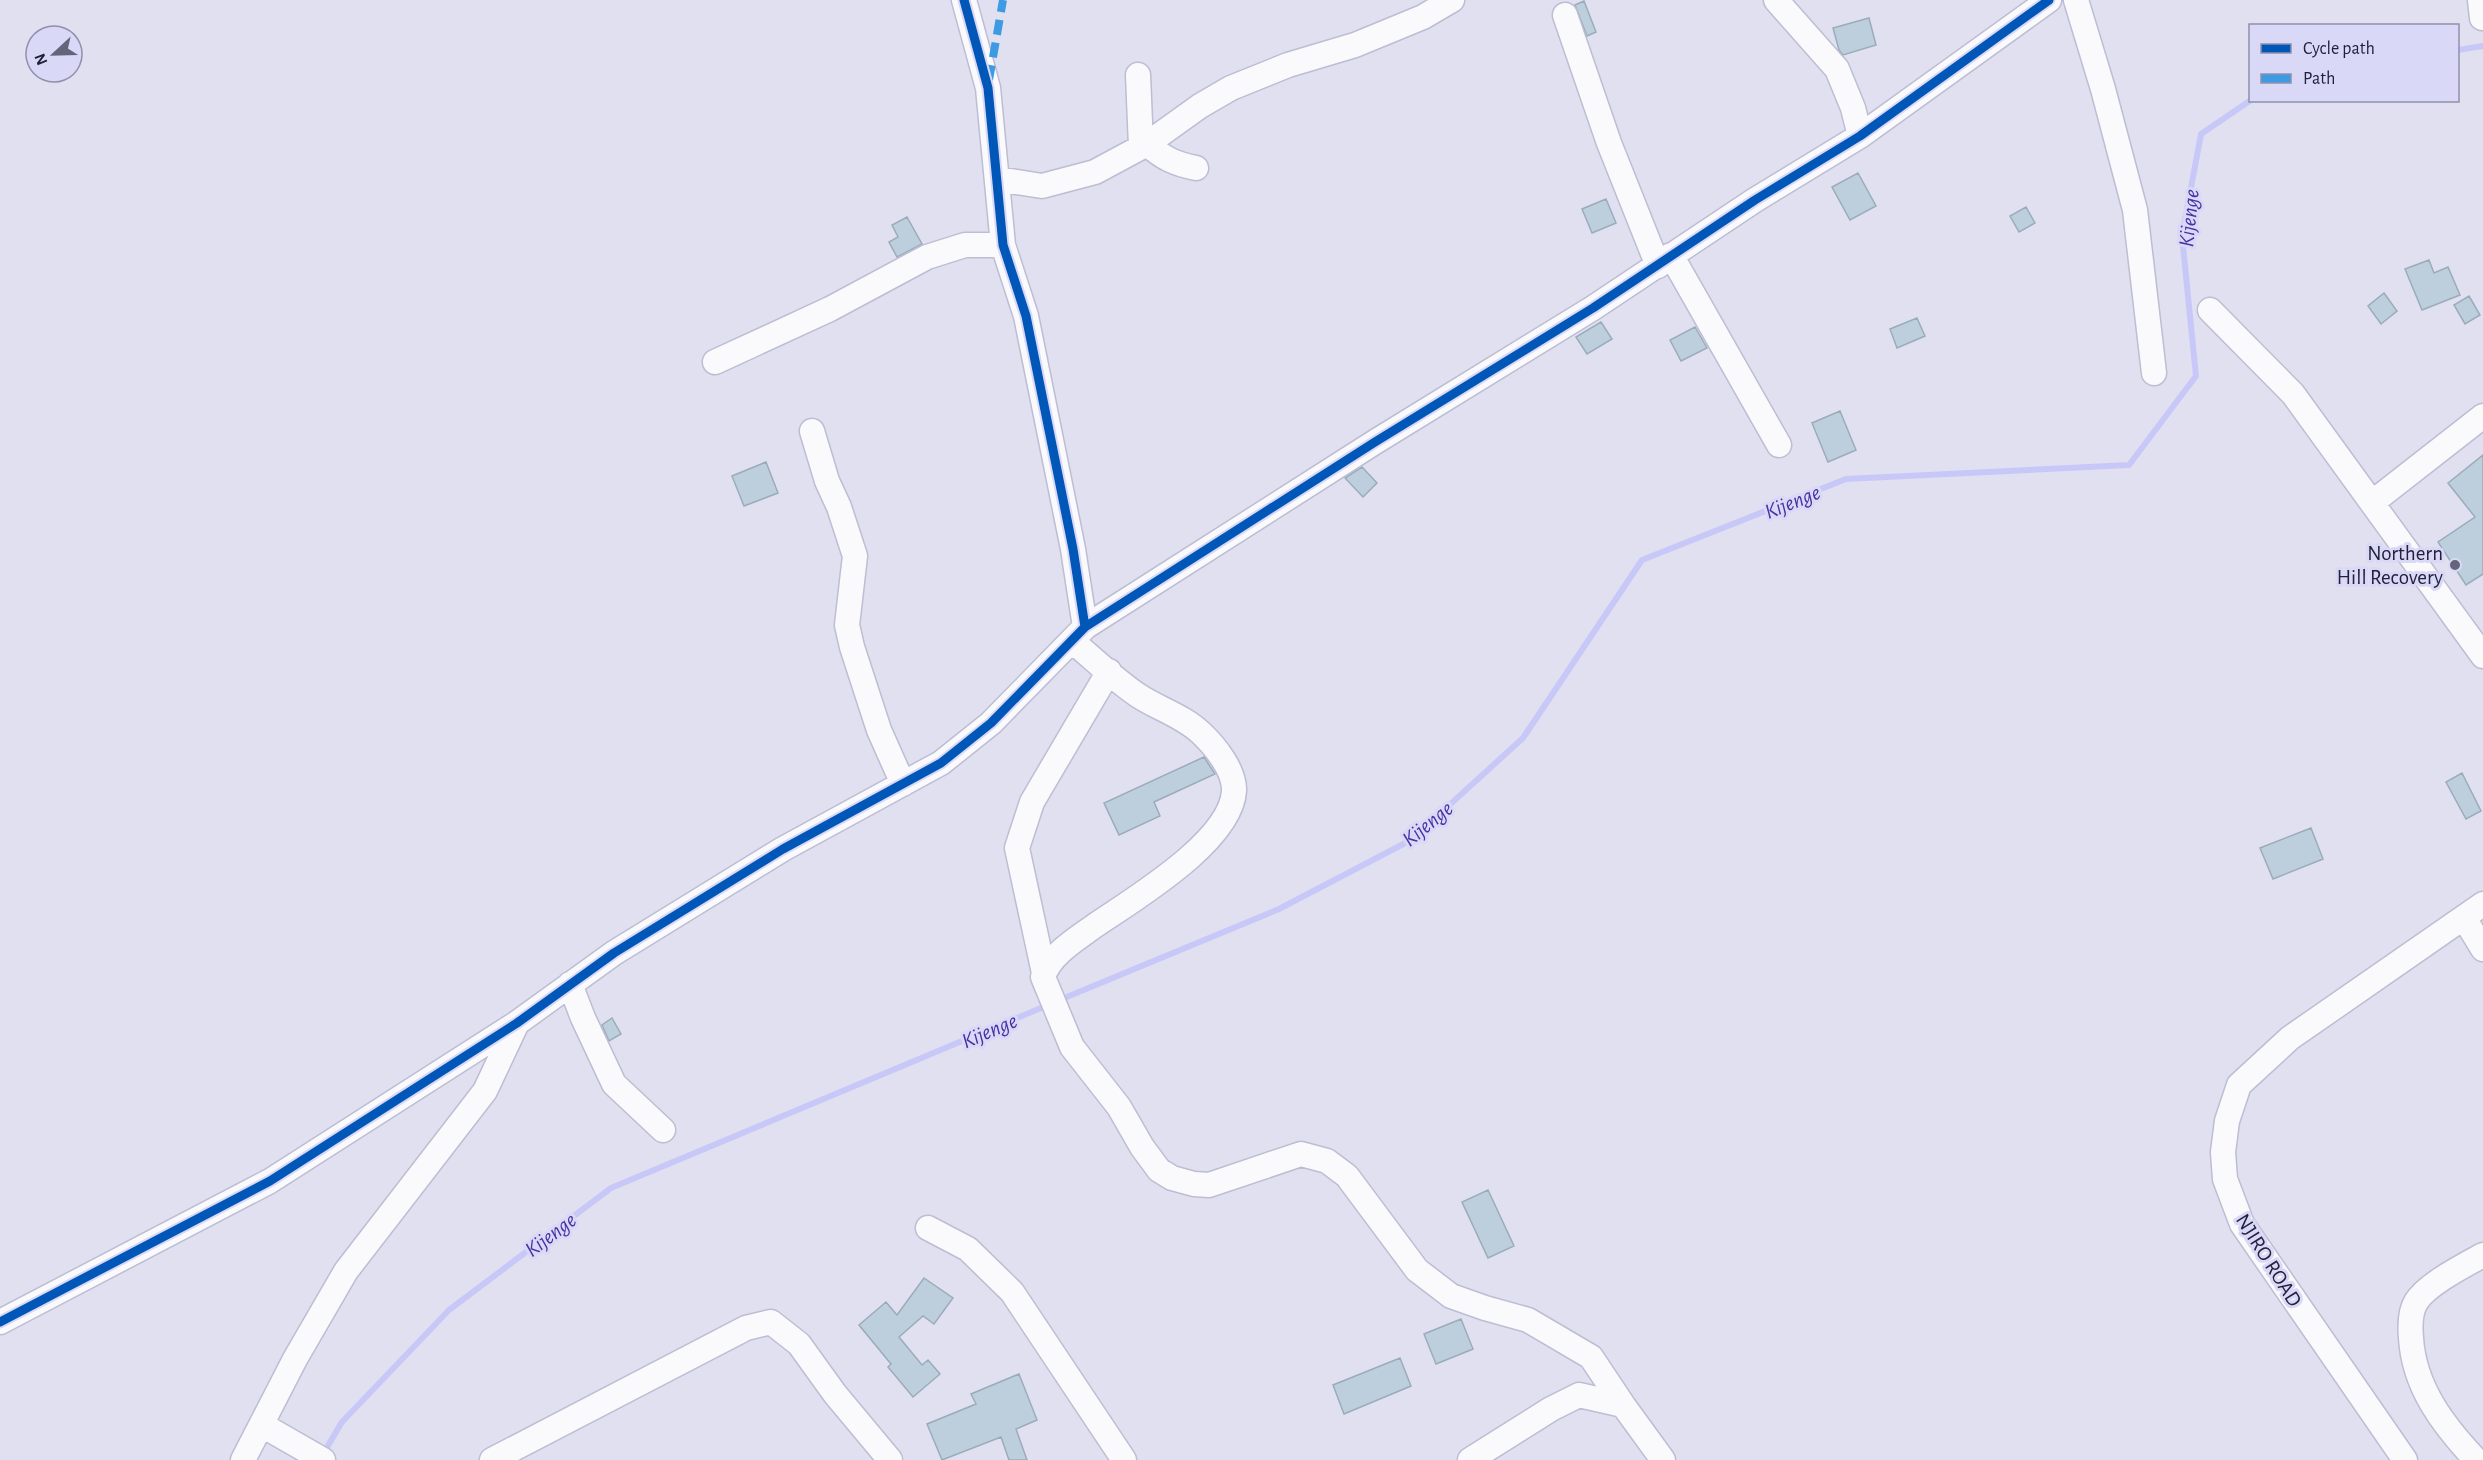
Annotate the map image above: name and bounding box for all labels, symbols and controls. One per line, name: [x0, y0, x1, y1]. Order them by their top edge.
north arrow: [24, 24, 84, 84]
legend: [2249, 24, 2459, 102]
text: Cycle path: [2303, 40, 2375, 58]
text: N: [32, 51, 51, 67]
text: Path: [2303, 70, 2335, 88]
water label: Kijenge: [2175, 188, 2203, 248]
water label: Kijenge: [1761, 481, 1823, 523]
place label: Northern Hill Recovery: [2337, 543, 2443, 588]
marker: Northern Hill Recovery: [2448, 558, 2462, 572]
water label: Kijenge: [1398, 797, 1457, 851]
water label: Kijenge: [958, 1009, 1020, 1052]
water label: Kijenge: [521, 1209, 580, 1261]
street label: NJIRO ROAD: [2232, 1210, 2305, 1310]

